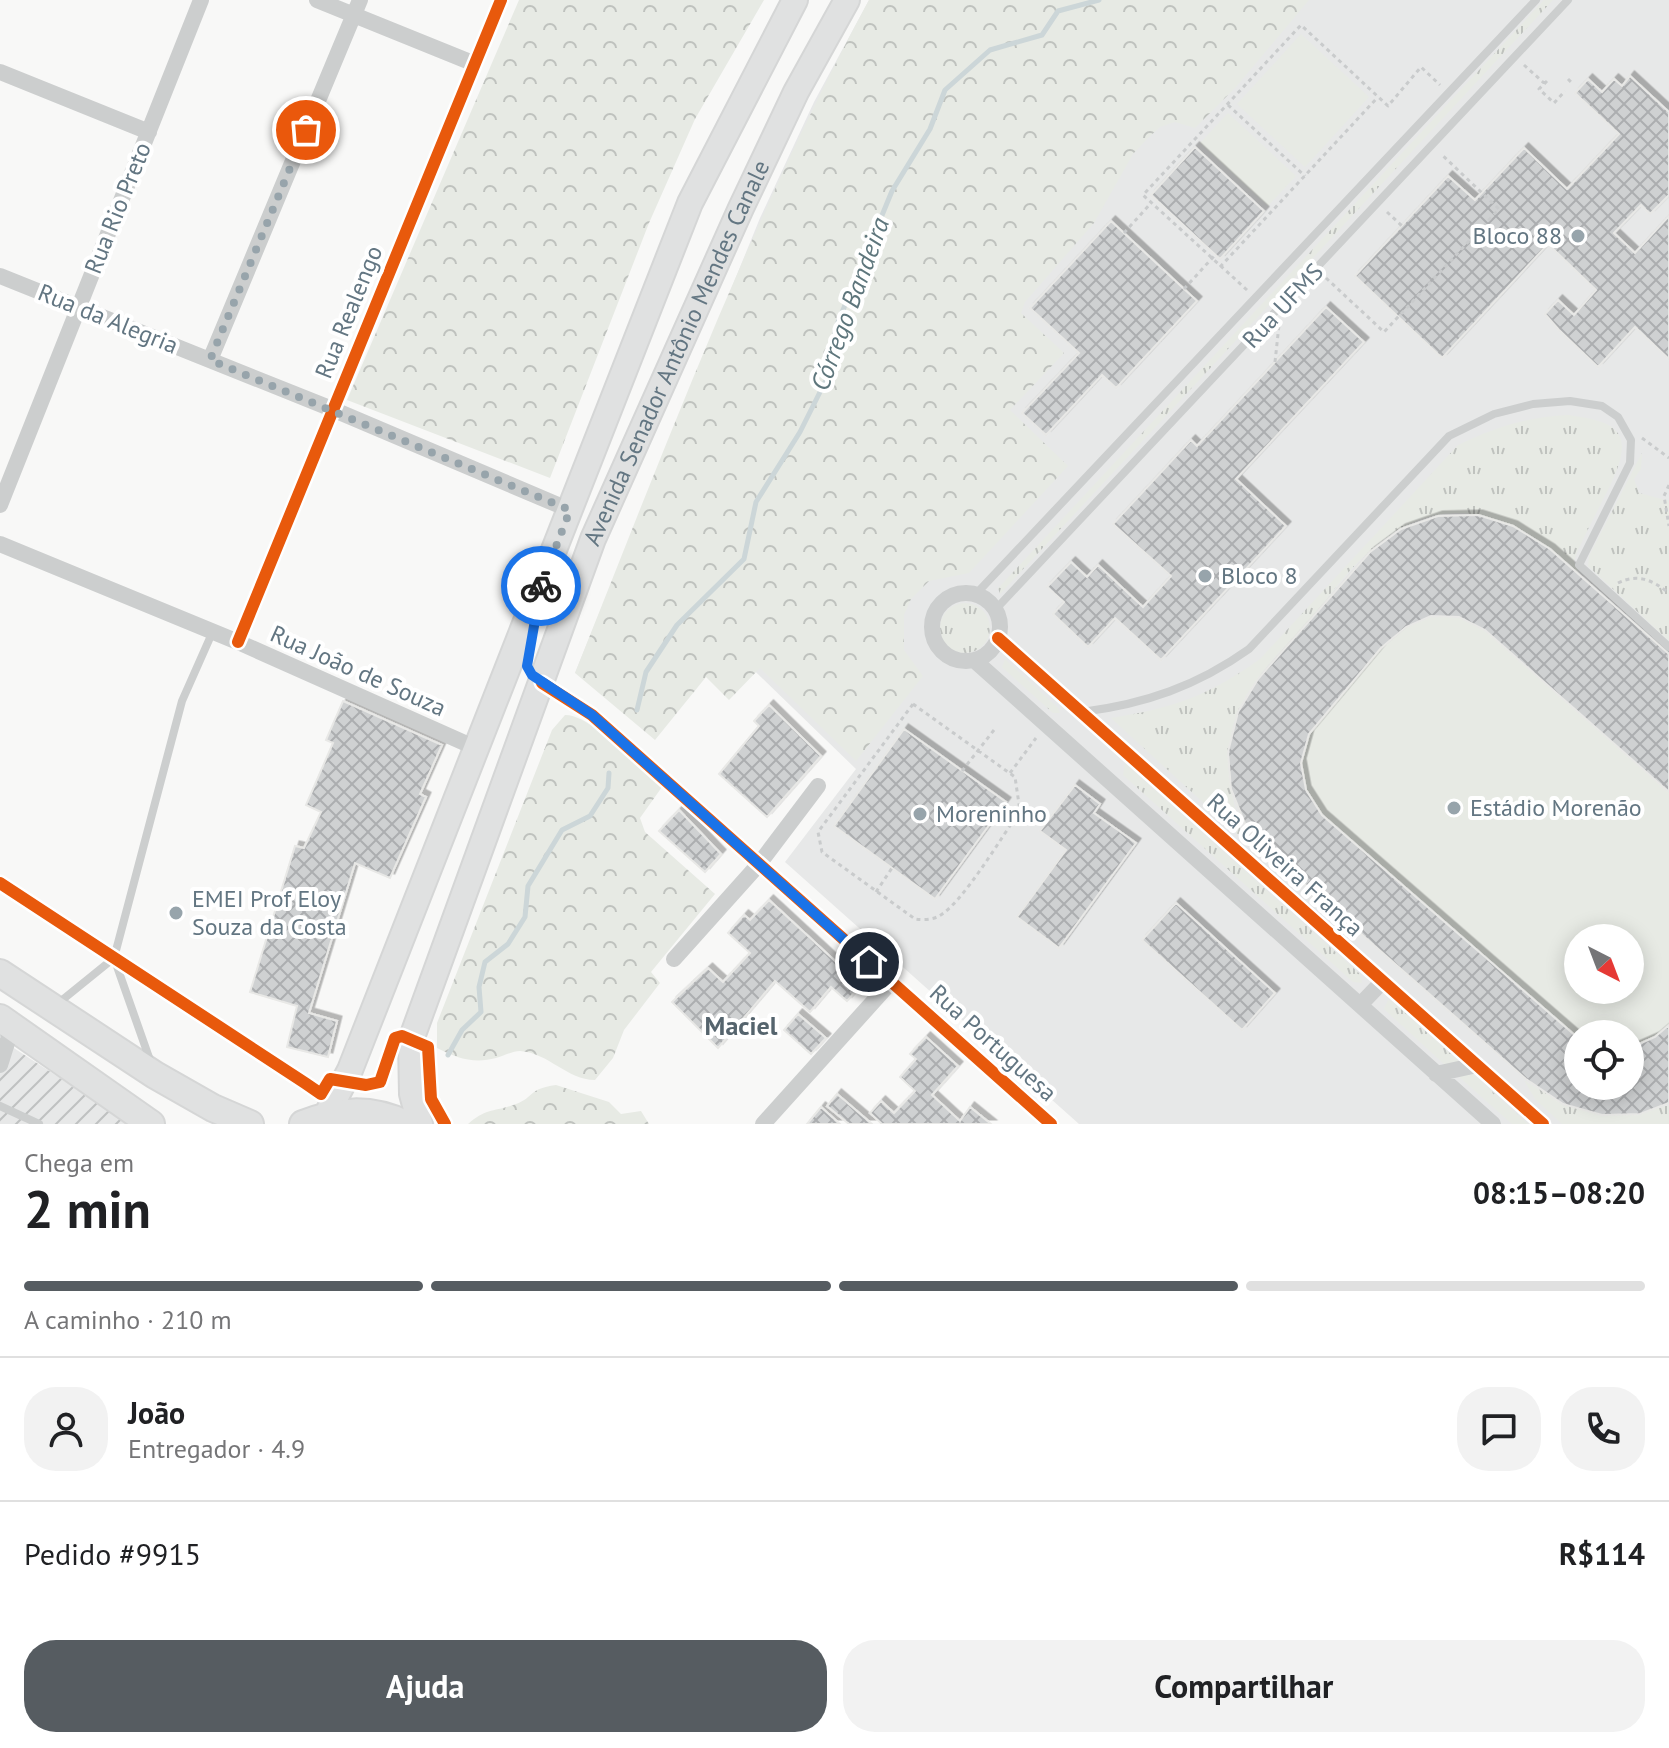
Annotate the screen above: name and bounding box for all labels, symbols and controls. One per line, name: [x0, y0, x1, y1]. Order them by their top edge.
pin: [272, 96, 340, 164]
icon: bag: [284, 108, 328, 152]
street label: Rua Rio Preto: [77, 138, 158, 278]
street label: Avenida Senador Antônio Mendes Canale: [576, 155, 776, 550]
water label: Córrego Bandeira: [803, 212, 896, 395]
place label: Bloco 88: [1472, 220, 1562, 251]
marker: Bloco 88: [1569, 227, 1587, 245]
street label: Rua Realengo: [308, 241, 389, 383]
street label: Rua UFMS: [1235, 257, 1330, 355]
street label: Rua da Alegria: [34, 276, 183, 361]
courier: [501, 546, 581, 626]
place label: Bloco 8: [1221, 560, 1298, 591]
icon: bike: [519, 564, 563, 608]
marker: Bloco 8: [1196, 567, 1214, 585]
street label: Rua João de Souza: [266, 618, 451, 723]
street label: Rua Oliveira França: [1201, 786, 1370, 943]
place label: Estádio Morenão: [1470, 792, 1642, 823]
place label: Moreninho: [936, 798, 1047, 829]
marker: Estádio Morenão: [1445, 799, 1463, 817]
marker: Moreninho: [911, 805, 929, 823]
place label: EMEI Prof Eloy Souza da Costa: [192, 883, 347, 942]
marker: EMEI Prof Eloy Souza da Costa: [167, 904, 185, 922]
north arrow: [1564, 924, 1644, 1004]
map controls: [1564, 924, 1644, 1100]
pin: [835, 928, 903, 996]
icon: home: [847, 940, 891, 984]
street label: Rua Portuguesa: [923, 977, 1063, 1108]
district label: Maciel: [705, 1009, 778, 1042]
button: locate: [1564, 1020, 1644, 1100]
text: Chega em: [24, 1146, 134, 1179]
text: 08:15–08:20: [1473, 1173, 1645, 1212]
text: 2 min: [24, 1175, 151, 1242]
text: A caminho · 210 m: [24, 1303, 232, 1336]
button: person: [24, 1387, 108, 1471]
button: chat: [1457, 1387, 1541, 1471]
button: phone: [1561, 1387, 1645, 1471]
text: João: [128, 1393, 185, 1432]
text: Entregador · 4.9: [128, 1432, 305, 1465]
text: Pedido #9915: [24, 1534, 201, 1573]
text: R$114: [1559, 1534, 1645, 1573]
button: Ajuda: [24, 1640, 827, 1732]
button: Compartilhar: [843, 1640, 1645, 1732]

